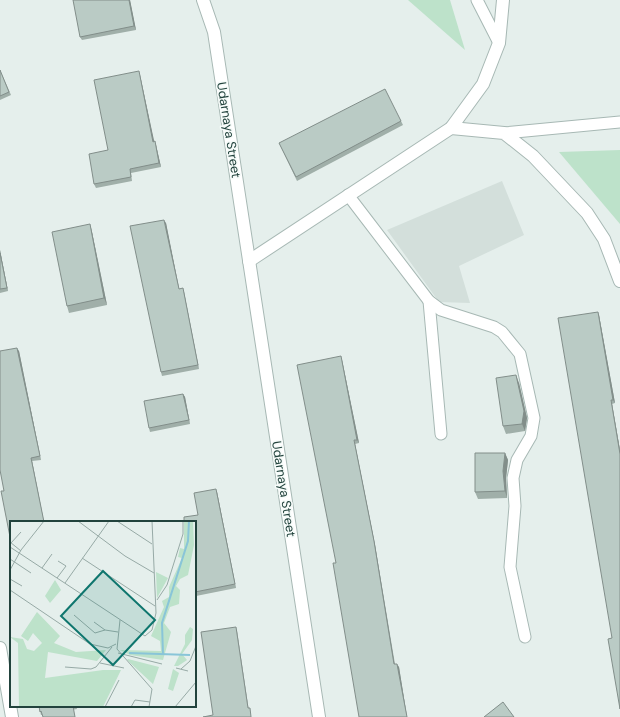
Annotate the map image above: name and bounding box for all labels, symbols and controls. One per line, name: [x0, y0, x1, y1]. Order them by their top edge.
street label: Udarnaya Street: [213, 81, 245, 179]
street label: Udarnaya Street: [268, 440, 300, 538]
inset map: [10, 521, 196, 707]

